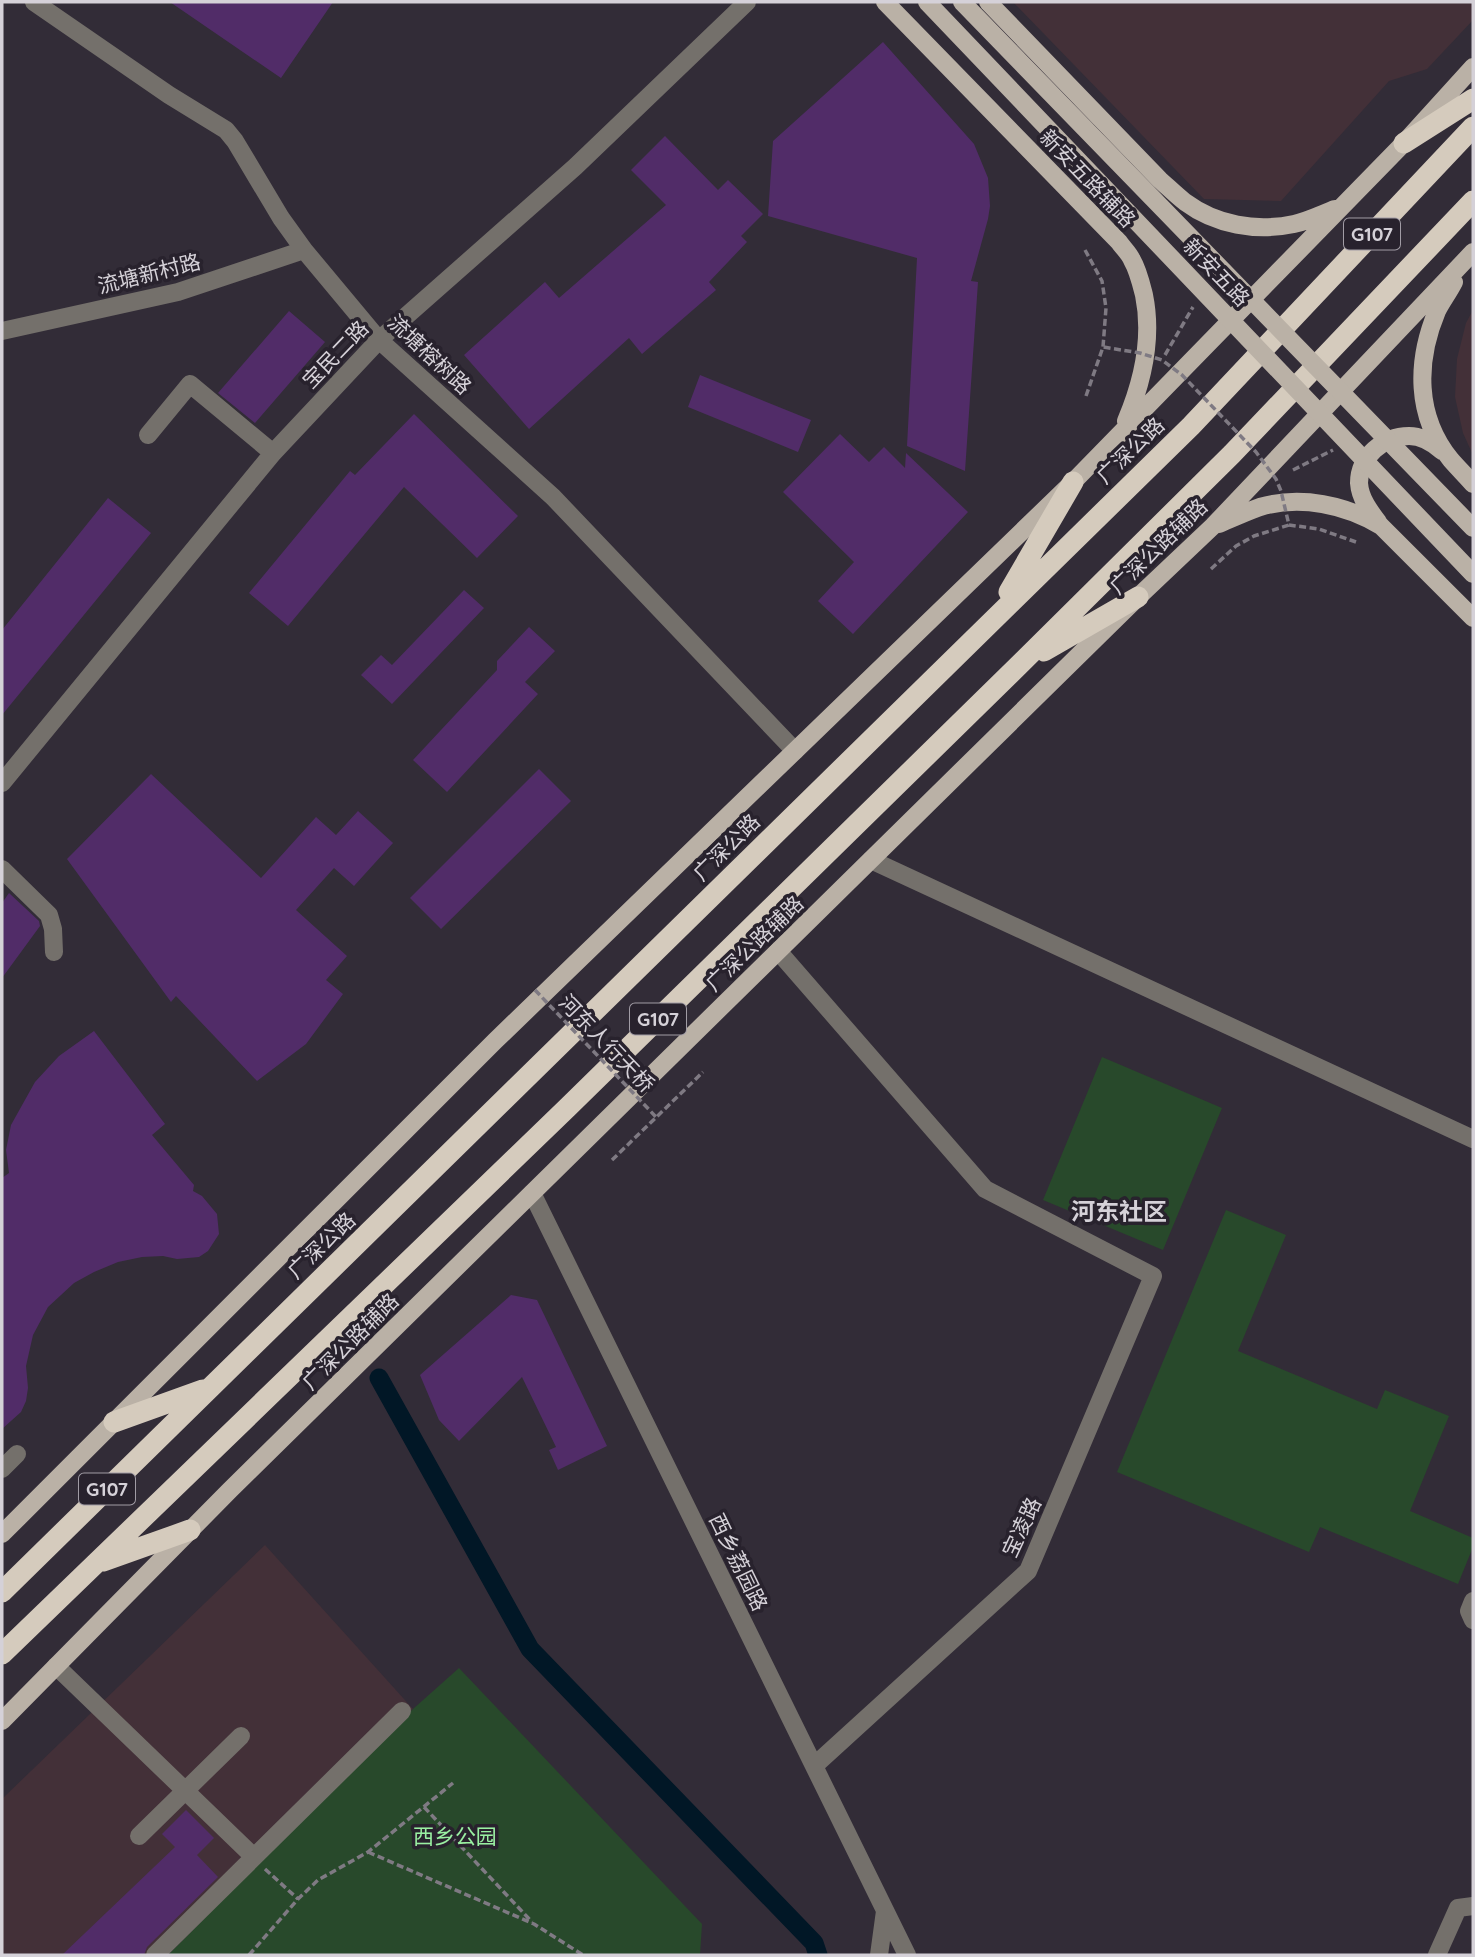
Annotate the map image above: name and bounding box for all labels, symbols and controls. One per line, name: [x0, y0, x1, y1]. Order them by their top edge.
street label: 新安五路辅路: [1035, 124, 1141, 232]
road number: G107: [1344, 218, 1400, 250]
street label: 新安五路: [1178, 233, 1256, 311]
street label: 流塘新村路: [95, 248, 203, 298]
street label: 流塘榕树路: [383, 309, 477, 399]
street label: 宝民二路: [296, 315, 374, 393]
street label: 广深公路: [1091, 411, 1169, 489]
street label: 广深公路辅路: [1104, 493, 1212, 599]
street label: 广深公路: [687, 808, 765, 886]
street label: 广深公路辅路: [700, 890, 808, 996]
street label: 河东人行天桥: [554, 989, 660, 1097]
road number: G107: [630, 1004, 686, 1035]
district label: 河东社区: [1071, 1196, 1167, 1226]
street label: 广深公路: [282, 1206, 360, 1284]
street label: 广深公路辅路: [296, 1287, 404, 1395]
road number: G107: [79, 1474, 135, 1504]
street label: 宝凌路: [996, 1493, 1046, 1561]
street label: 西乡荔园路: [704, 1509, 774, 1615]
park label: 西乡公园: [413, 1823, 497, 1849]

